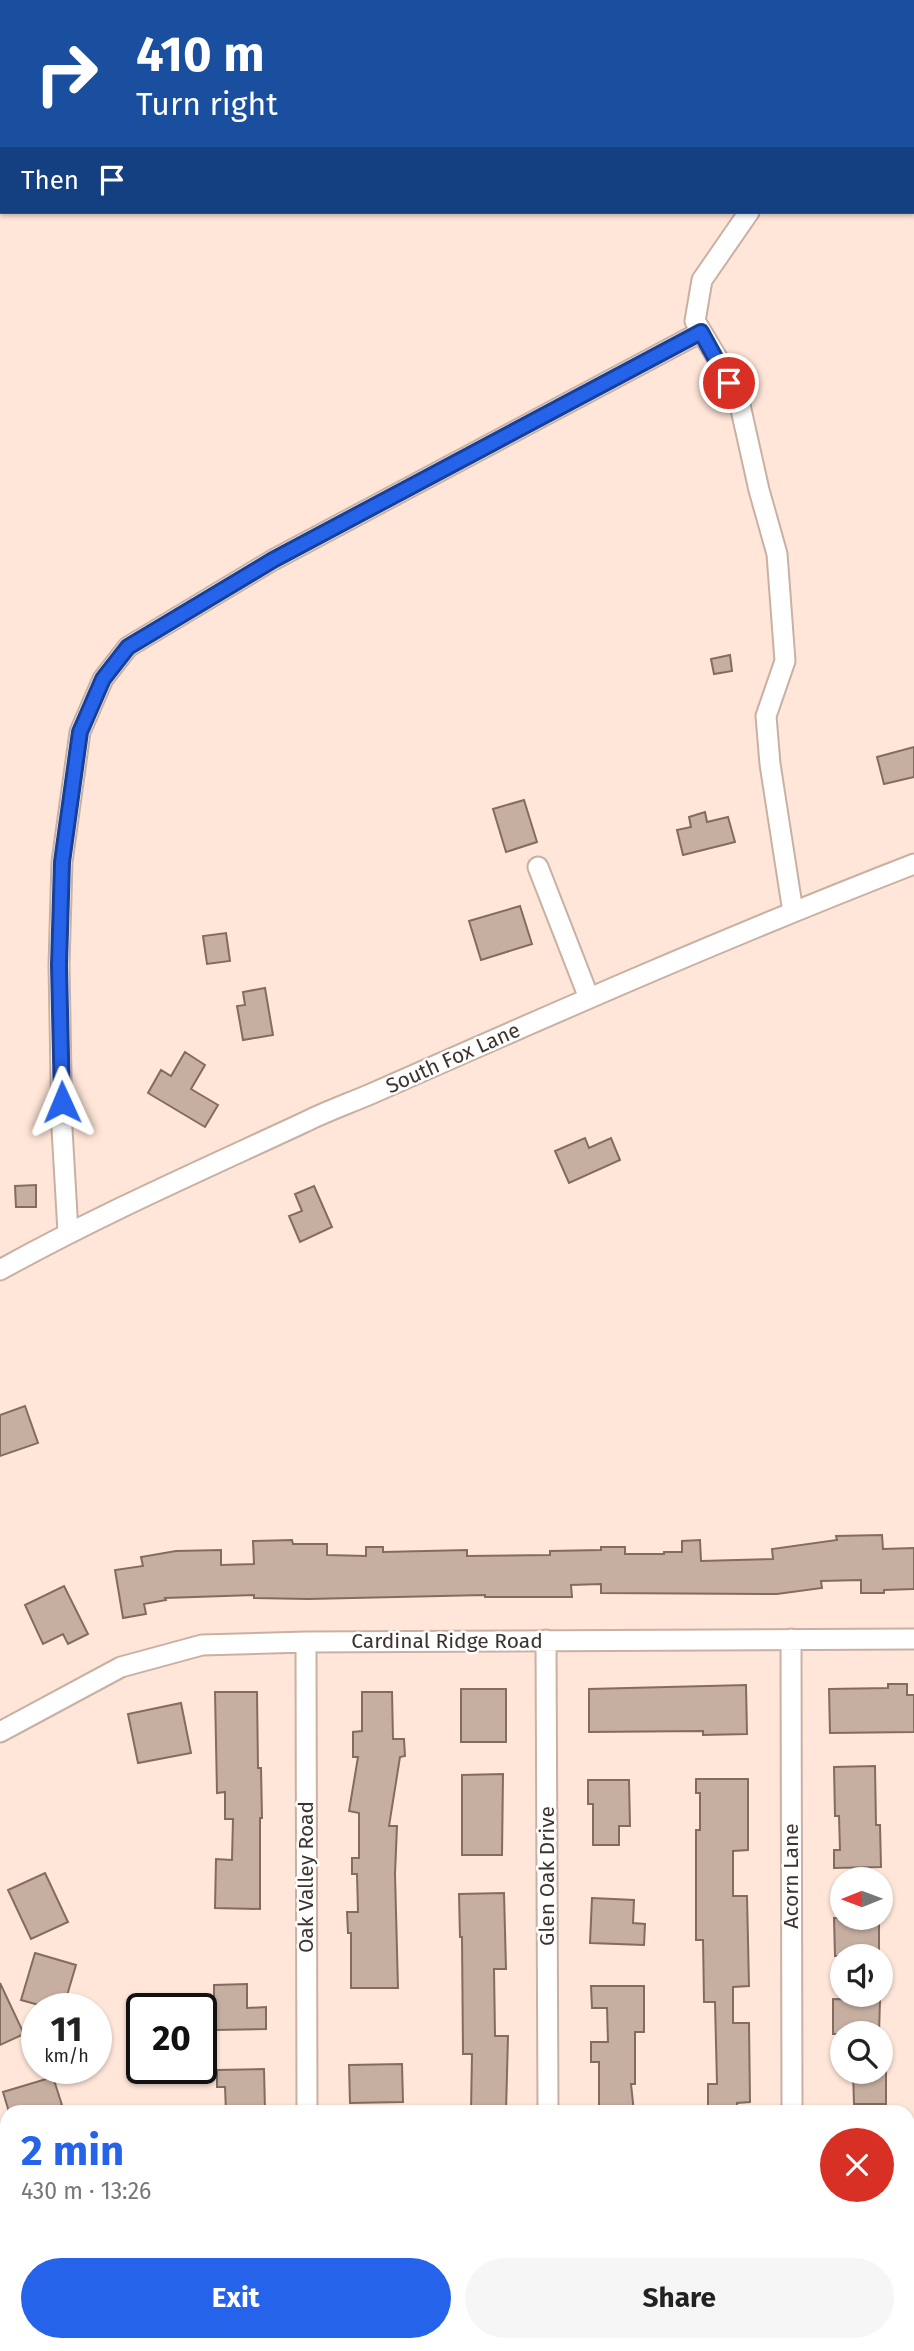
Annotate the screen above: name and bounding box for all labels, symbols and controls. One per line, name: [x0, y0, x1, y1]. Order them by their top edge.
text: 410 m: [136, 25, 265, 84]
icon: right: [21, 28, 112, 119]
text: Turn right: [136, 85, 278, 123]
icon: arrive: [93, 161, 131, 199]
text: Then: [21, 165, 79, 196]
pin: [699, 353, 759, 413]
icon: arrive: [710, 364, 748, 402]
street label: South Fox Lane: [382, 1017, 524, 1099]
position arrow: [25, 1065, 99, 1139]
street label: Cardinal Ridge Road: [351, 1628, 543, 1654]
street label: Oak Valley Road: [293, 1801, 319, 1953]
street label: Glen Oak Drive: [534, 1806, 560, 1946]
street label: Acorn Lane: [778, 1823, 804, 1929]
north arrow: [830, 1867, 892, 1930]
map controls: [830, 1867, 893, 2084]
button: sound: [830, 1944, 893, 2007]
speed limit sign: 20: [126, 1993, 217, 2084]
text: 11: [51, 2008, 82, 2050]
button: search: [830, 2021, 893, 2084]
text: km/h: [44, 2045, 89, 2067]
text: 2 min: [21, 2126, 124, 2176]
button: close: [820, 2128, 894, 2202]
text: 430 m · 13:26: [21, 2177, 151, 2205]
button: Exit: [21, 2258, 451, 2338]
button: Share: [465, 2258, 894, 2338]

